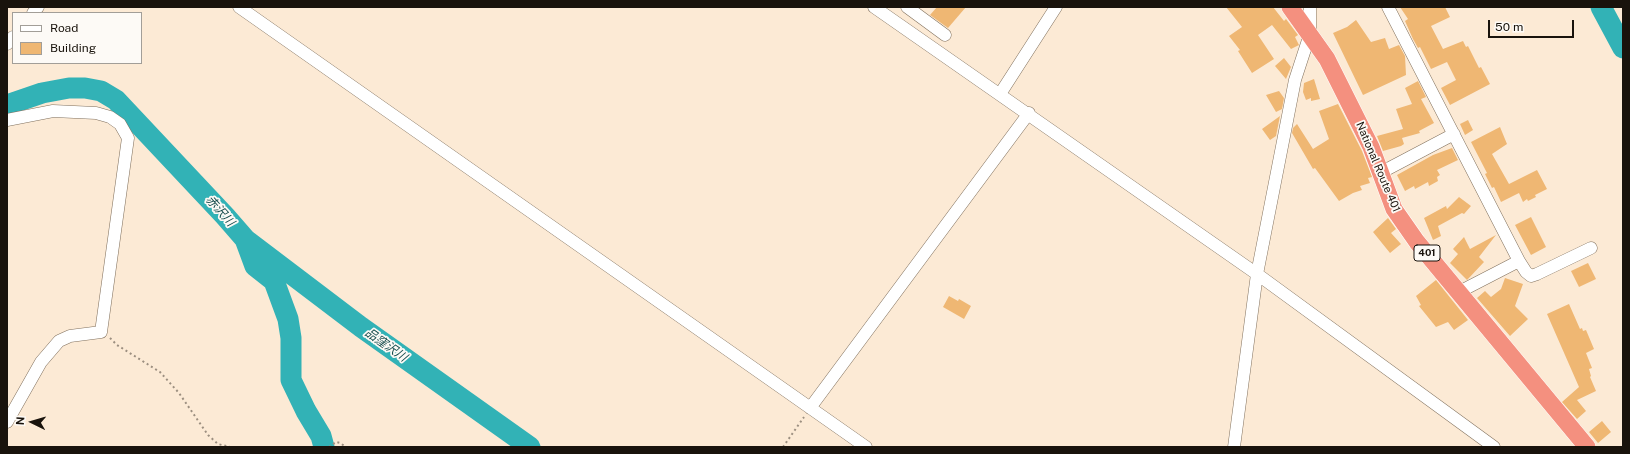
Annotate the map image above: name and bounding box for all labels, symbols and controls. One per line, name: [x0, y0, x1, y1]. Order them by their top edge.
legend: [12, 12, 142, 64]
scale bar: [1490, 12, 1576, 38]
text: 50 m: [1495, 20, 1523, 34]
text: Road: [50, 21, 78, 35]
text: Building: [50, 41, 96, 55]
street label: National Route 401: [1353, 120, 1403, 214]
water label: 赤沢川: [203, 193, 237, 229]
road number: 401: [1414, 245, 1440, 261]
water label: 品窪沢川: [362, 325, 410, 365]
north arrow: [12, 402, 52, 442]
text: N: [14, 416, 26, 426]

